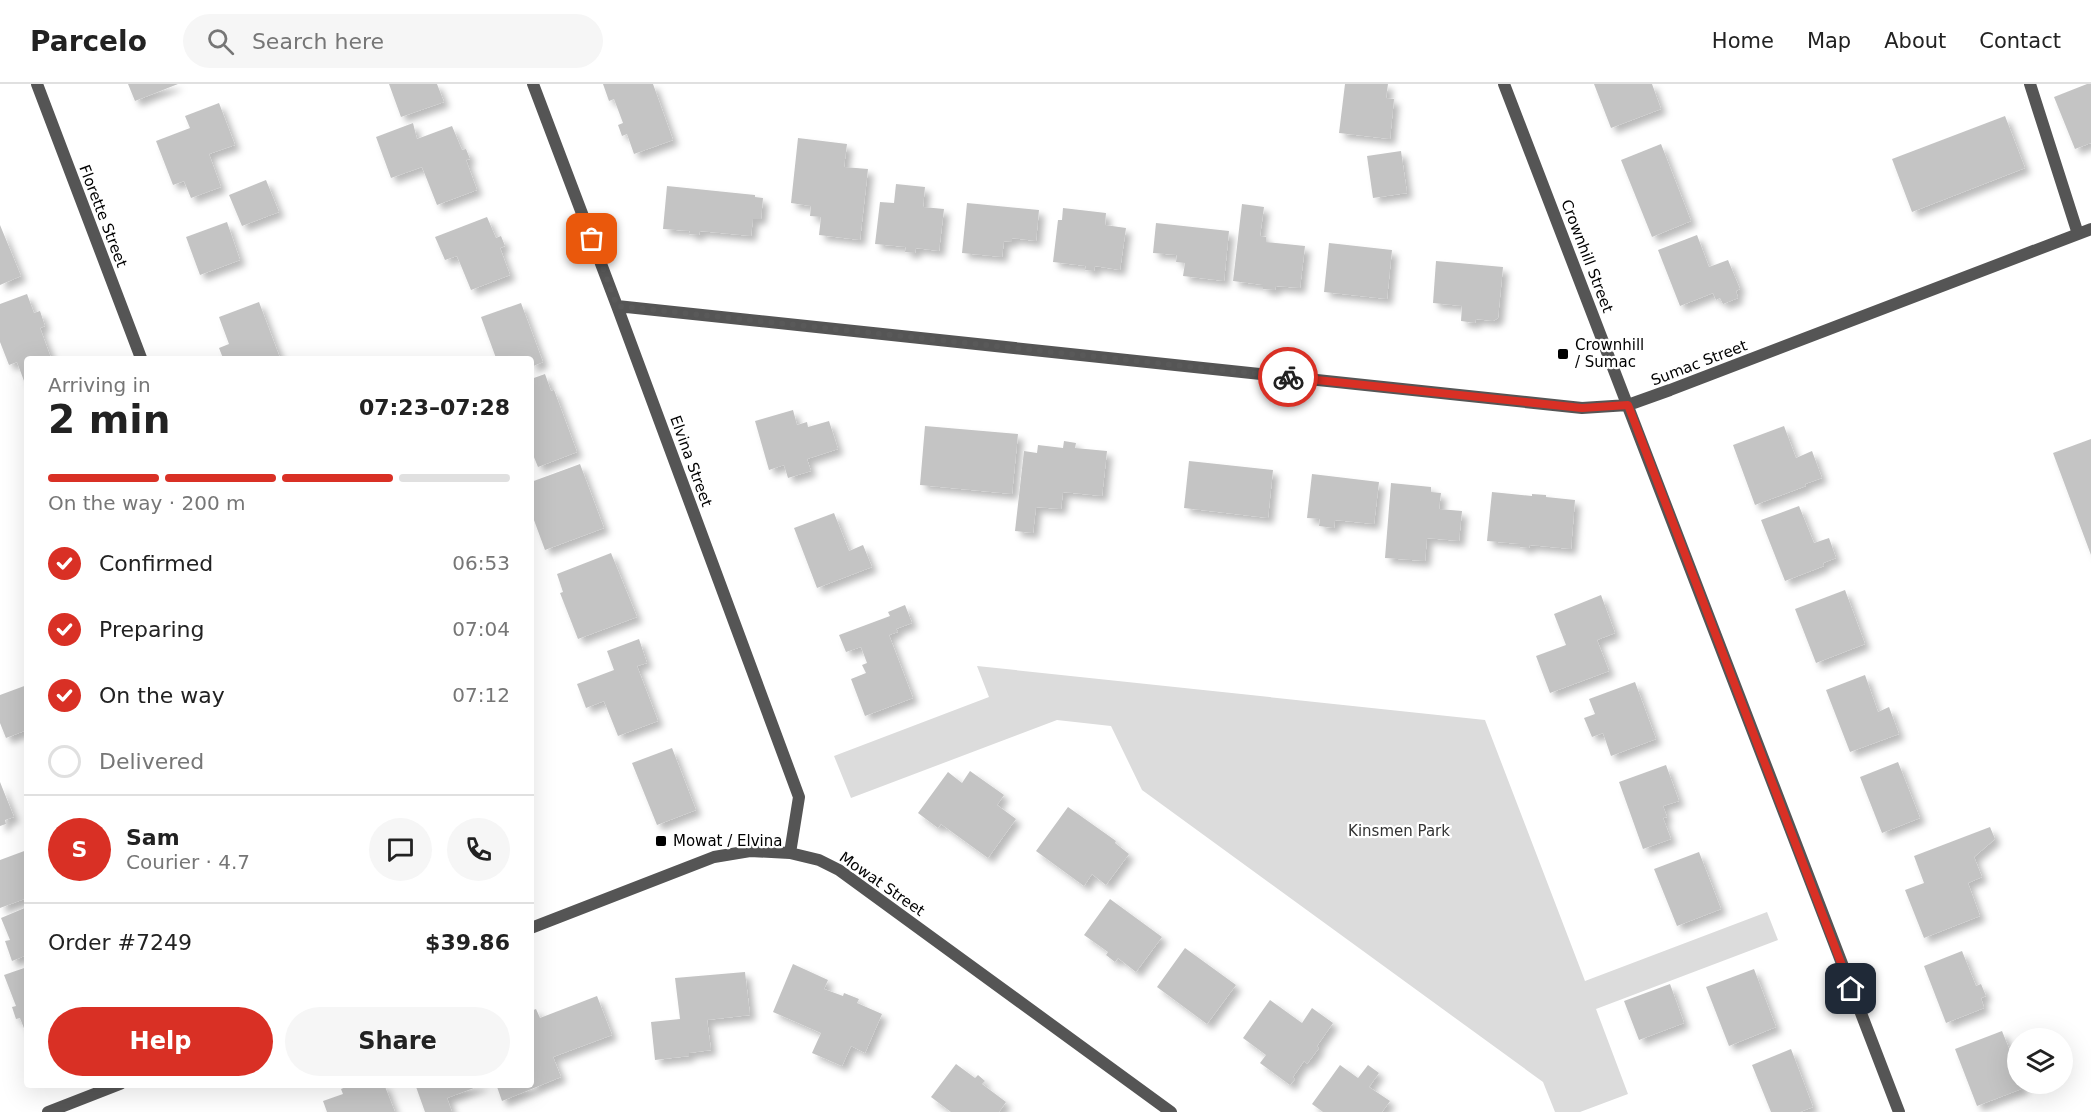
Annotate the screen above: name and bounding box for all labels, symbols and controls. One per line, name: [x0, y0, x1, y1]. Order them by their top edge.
search box: [183, 14, 603, 68]
text: Parcelo: [30, 25, 147, 58]
icon: search: [204, 25, 237, 58]
text: Search here: [252, 29, 384, 54]
text: Home: [1712, 29, 1774, 53]
text: Map: [1807, 29, 1851, 53]
text: About: [1884, 29, 1946, 53]
text: Contact: [1979, 29, 2061, 53]
street label: Florette Street: [75, 162, 131, 270]
street label: Crownhill Street: [1557, 197, 1617, 315]
pin: [566, 213, 617, 264]
icon: bag: [575, 222, 608, 255]
place label: Crownhill / Sumac: [1575, 336, 1644, 371]
street label: Sumac Street: [1648, 336, 1750, 390]
courier: [1258, 347, 1318, 407]
marker: Crownhill / Sumac: [1556, 347, 1570, 361]
icon: bike: [1272, 361, 1305, 394]
text: Arriving in: [48, 373, 151, 397]
text: 07:23–07:28: [359, 395, 510, 420]
text: 2 min: [48, 397, 170, 442]
street label: Elvina Street: [666, 413, 716, 509]
text: On the way · 200 m: [48, 491, 246, 515]
icon: check: [48, 547, 81, 580]
text: Confirmed: [99, 551, 213, 576]
text: 06:53: [452, 551, 510, 575]
icon: check: [48, 613, 81, 646]
text: Preparing: [99, 617, 205, 642]
text: 07:04: [452, 617, 510, 641]
icon: check: [48, 679, 81, 712]
text: On the way: [99, 683, 225, 708]
text: 07:12: [452, 683, 510, 707]
text: Delivered: [99, 749, 204, 774]
button: chat: [369, 818, 432, 881]
button: phone: [447, 818, 510, 881]
park label: Kinsmen Park: [1348, 822, 1450, 840]
text: Sam: [126, 825, 180, 850]
place label: Mowat / Elvina: [673, 832, 782, 850]
marker: Mowat / Elvina: [654, 834, 668, 848]
text: S: [72, 837, 87, 862]
street label: Mowat Street: [836, 848, 928, 920]
text: Courier · 4.7: [126, 850, 250, 874]
text: Order #7249: [48, 930, 192, 955]
text: $39.86: [425, 930, 510, 955]
pin: [1825, 963, 1876, 1014]
icon: home: [1834, 972, 1867, 1005]
button: Help: [48, 1007, 273, 1076]
button: Share: [285, 1007, 510, 1076]
map controls: [2007, 1028, 2073, 1094]
button: layers: [2007, 1028, 2073, 1094]

